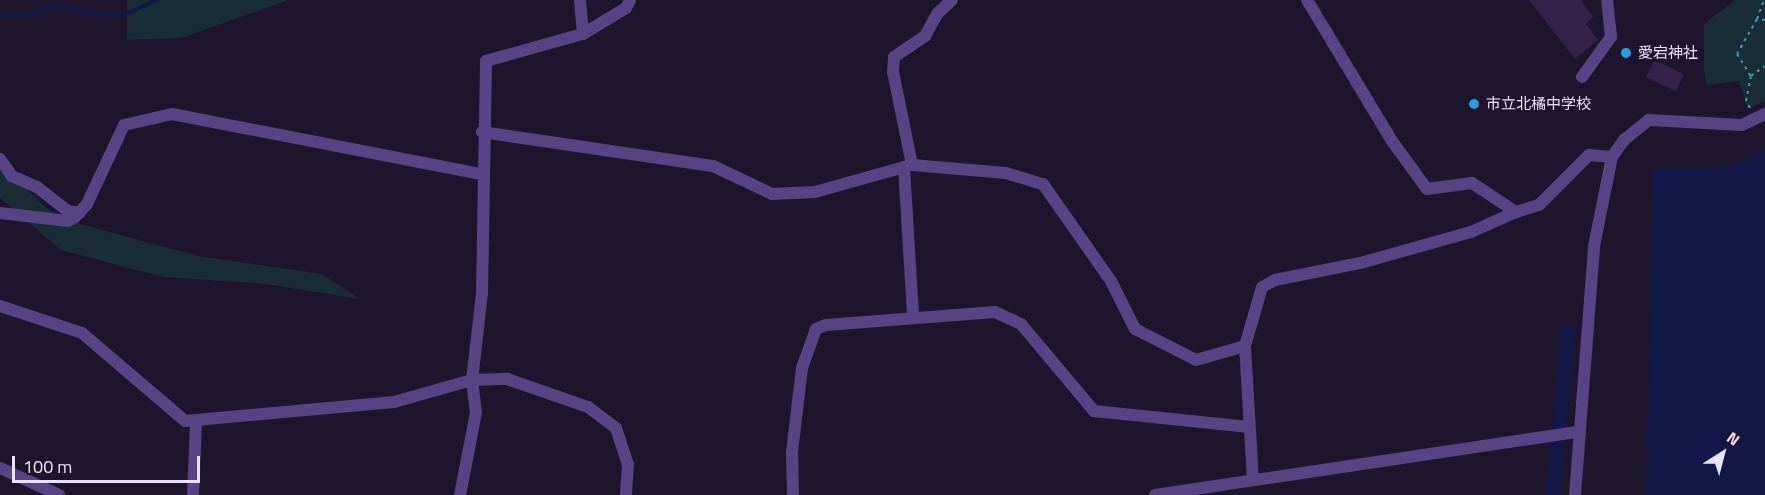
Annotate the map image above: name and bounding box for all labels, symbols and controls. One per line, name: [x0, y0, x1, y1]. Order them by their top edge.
place label: 愛宕神社: [1638, 44, 1698, 62]
marker: 愛宕神社: [1619, 46, 1633, 60]
place label: 市立北橘中学校: [1486, 95, 1591, 113]
marker: 市立北橘中学校: [1467, 97, 1481, 111]
north arrow: [1693, 423, 1753, 483]
text: N: [1722, 425, 1745, 451]
scale bar: [15, 444, 202, 482]
text: 100 m: [23, 453, 72, 480]

